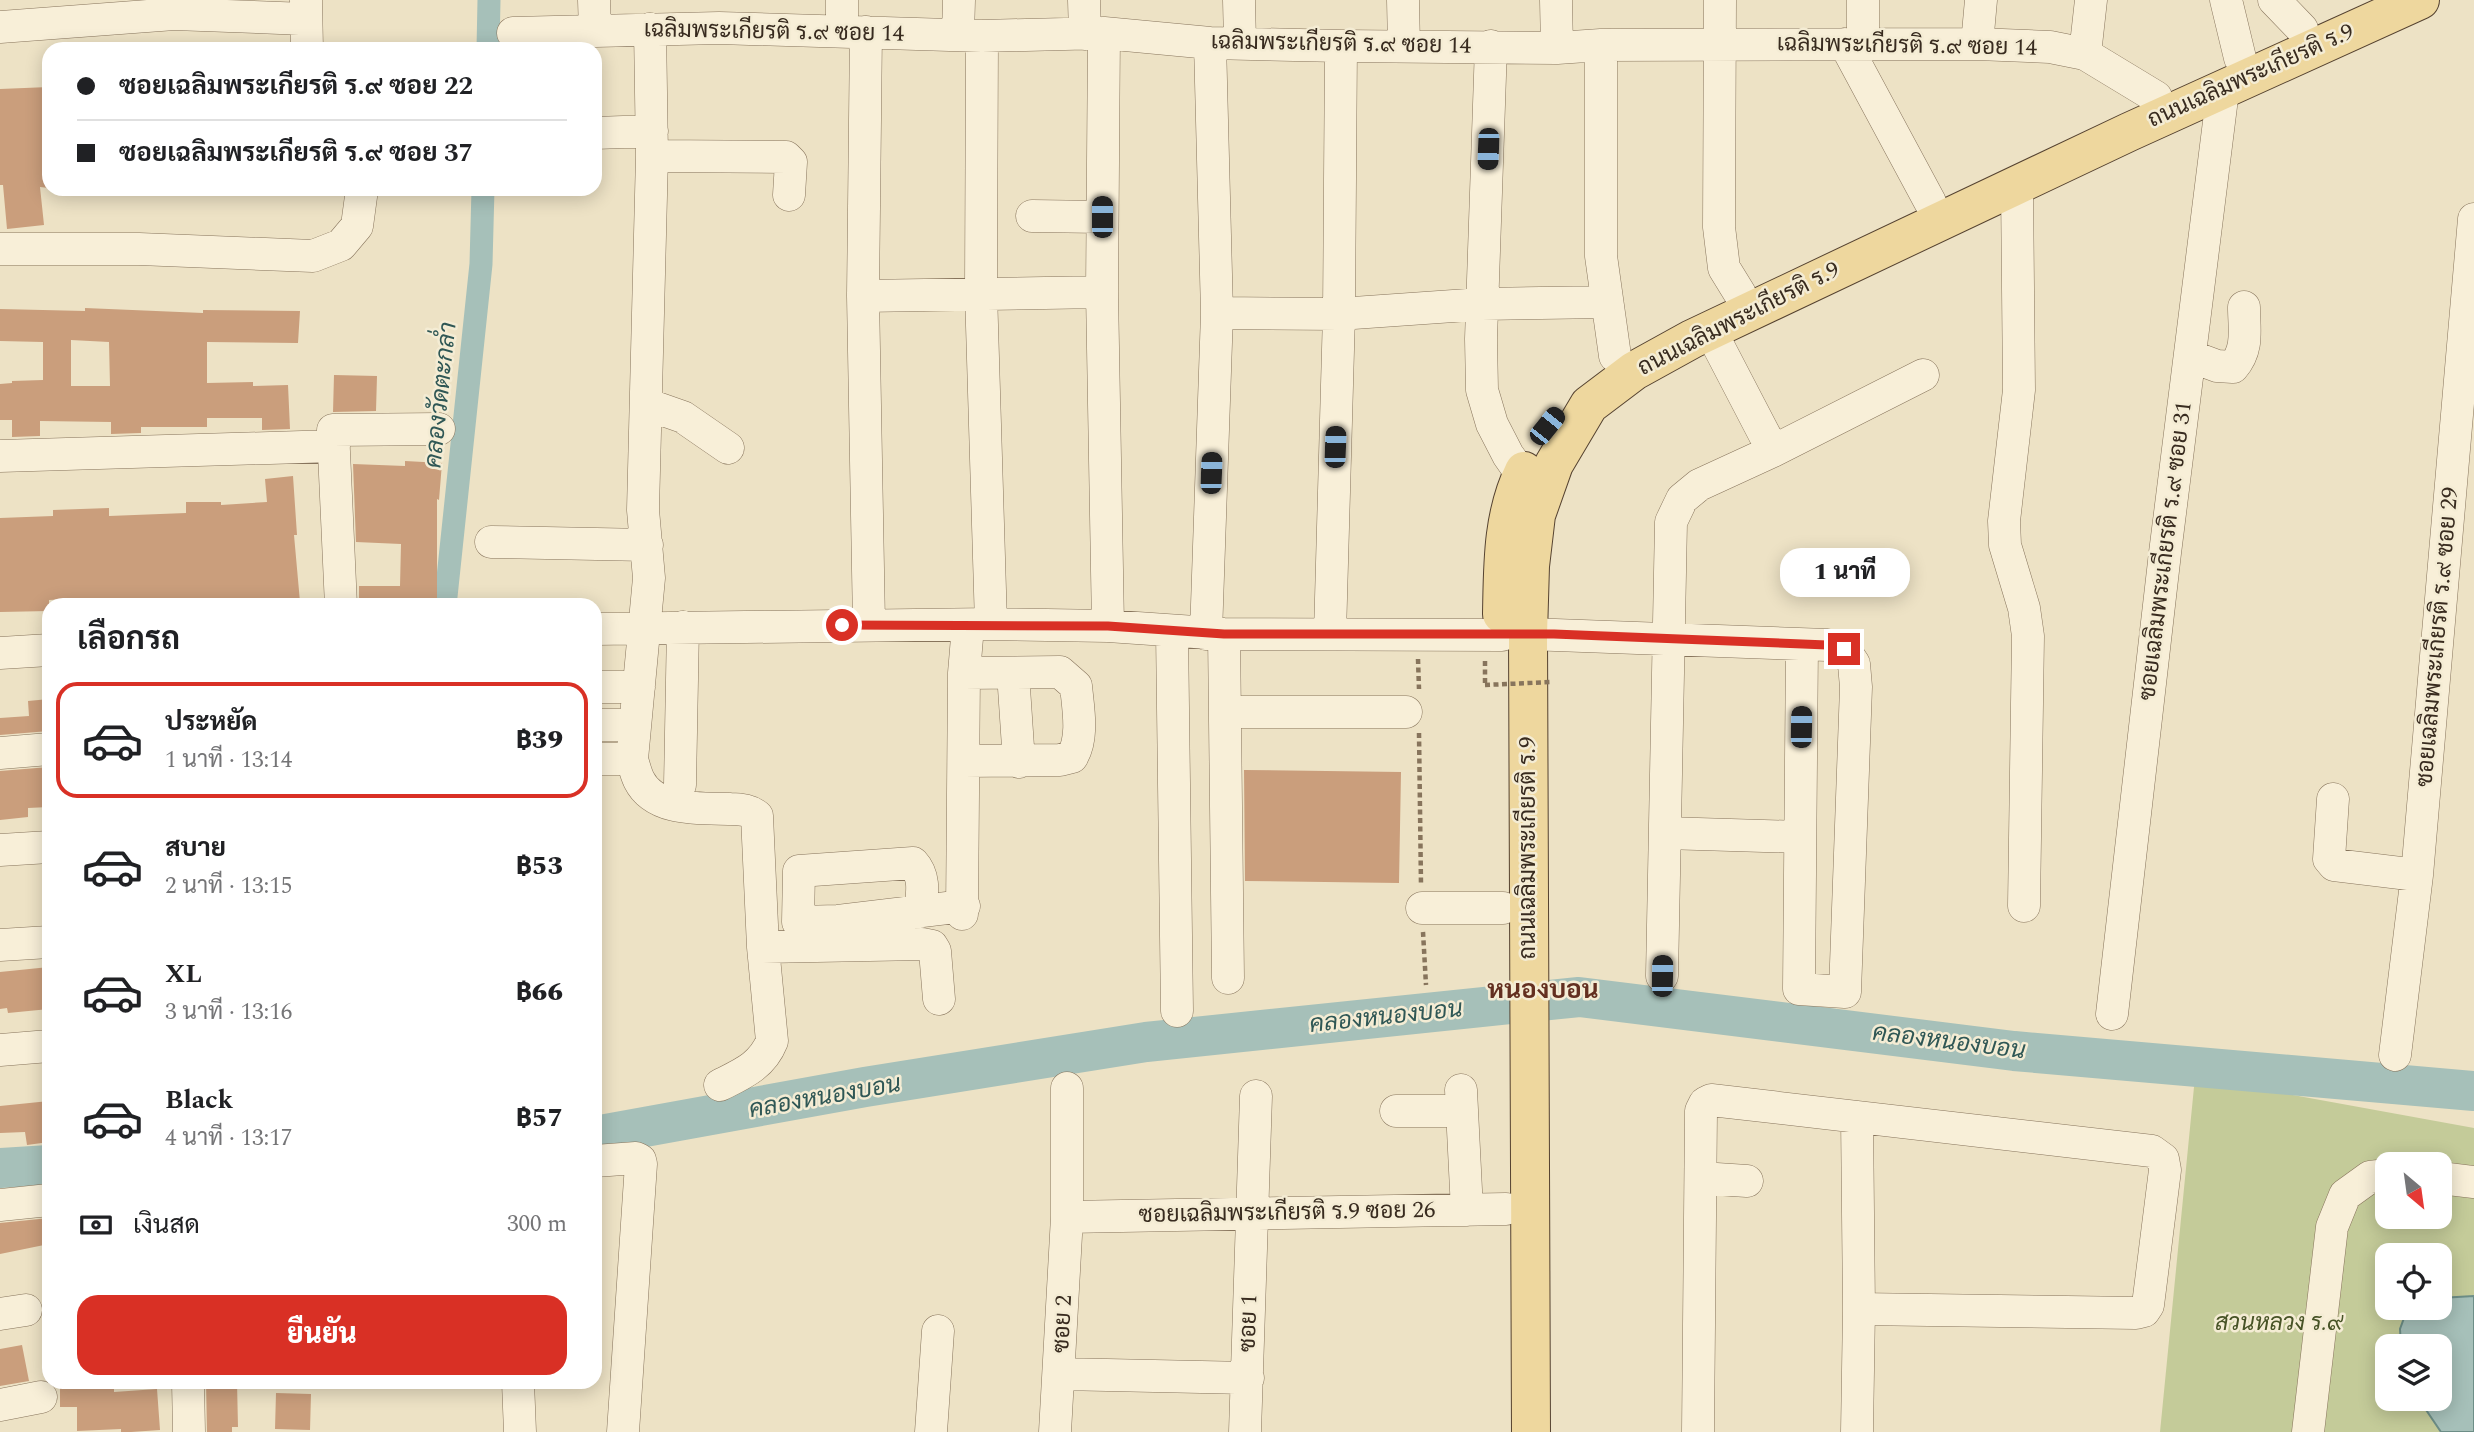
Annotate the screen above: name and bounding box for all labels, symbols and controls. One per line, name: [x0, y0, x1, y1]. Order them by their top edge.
street label: เฉลิมพระเกียรติ ร.๙ ซอย 14: [644, 12, 905, 52]
street label: ถนนเฉลิมพระเกียรติ ร.9: [2142, 15, 2360, 137]
street label: เฉลิมพระเกียรติ ร.๙ ซอย 14: [1211, 24, 1472, 64]
street label: เฉลิมพระเกียรติ ร.๙ ซอย 14: [1777, 26, 2038, 66]
text: ซอยเฉลิมพระเกียรติ ร.๙ ซอย 22: [119, 66, 473, 106]
car: [1477, 128, 1500, 170]
text: ซอยเฉลิมพระเกียรติ ร.๙ ซอย 37: [119, 133, 473, 173]
car: [1092, 196, 1113, 238]
street label: ถนนเฉลิมพระเกียรติ ร.9: [1632, 253, 1846, 385]
water label: คลองวัดตะกล่ำ: [413, 320, 467, 470]
street label: ซอยเฉลิมพระเกียรติ ร.๙ ซอย 31: [2130, 399, 2202, 703]
car: [1526, 403, 1569, 449]
car: [1324, 426, 1347, 468]
car: [1200, 452, 1223, 494]
street label: ซอยเฉลิมพระเกียรติ ร.๙ ซอย 29: [2407, 486, 2469, 788]
callout: 1 นาที: [1779, 548, 1909, 596]
text: 1 นาที: [1814, 555, 1876, 590]
route start: [826, 609, 858, 641]
text: เลือกรถ: [77, 615, 180, 664]
route end: [1828, 633, 1860, 665]
text: ประหยัด: [165, 702, 258, 742]
car: [1791, 706, 1812, 748]
icon: car: [81, 709, 144, 772]
text: ฿39: [516, 720, 563, 760]
street label: ถนนเฉลิมพระเกียรติ ร.9: [1511, 736, 1546, 960]
text: 1 นาที · 13:14: [165, 743, 292, 778]
text: สบาย: [165, 828, 226, 868]
icon: car: [81, 835, 144, 898]
text: ฿53: [516, 846, 563, 886]
text: 2 นาที · 13:15: [165, 869, 292, 904]
text: XL: [165, 954, 202, 994]
car: [1652, 955, 1673, 997]
icon: car: [81, 961, 144, 1024]
district label: หนองบอน: [1487, 970, 1599, 1010]
text: ฿66: [516, 972, 563, 1012]
water label: คลองหนองบอน: [1308, 991, 1464, 1043]
text: 3 นาที · 13:16: [165, 995, 292, 1030]
water label: คลองหนองบอน: [1870, 1015, 2028, 1069]
water label: คลองหนองบอน: [746, 1066, 904, 1128]
text: Black: [165, 1080, 233, 1120]
icon: car: [81, 1087, 144, 1150]
text: ฿57: [516, 1098, 563, 1138]
text: 4 นาที · 13:17: [165, 1121, 292, 1156]
north arrow: [2375, 1152, 2452, 1228]
map controls: [2375, 1152, 2452, 1411]
street label: ซอยเฉลิมพระเกียรติ ร.9 ซอย 26: [1138, 1193, 1436, 1233]
text: เงินสด: [133, 1205, 200, 1245]
icon: cash: [77, 1206, 115, 1244]
text: 300 m: [507, 1207, 567, 1242]
button: locate: [2375, 1243, 2452, 1320]
street label: ซอย 1: [1230, 1293, 1268, 1353]
street label: ซอย 2: [1044, 1294, 1082, 1354]
button: ยืนยัน: [77, 1295, 567, 1375]
park label: สวนหลวง ร.๙: [2215, 1306, 2344, 1341]
button: layers: [2375, 1334, 2452, 1411]

